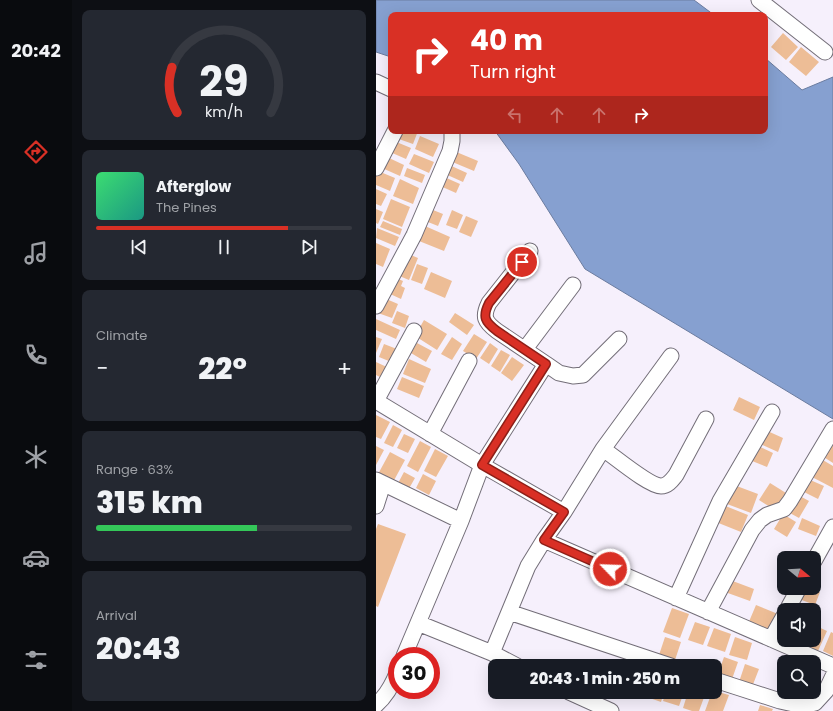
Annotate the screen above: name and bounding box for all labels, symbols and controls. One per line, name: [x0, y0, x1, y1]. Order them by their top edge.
text: 40 m: [470, 21, 543, 60]
icon: right: [404, 28, 456, 80]
text: 20:42: [11, 38, 61, 63]
text: 29: [199, 52, 249, 111]
text: Turn right: [470, 59, 556, 84]
text: km/h: [205, 102, 243, 122]
icon: left: [504, 104, 526, 126]
icon: ahead: [546, 104, 568, 126]
icon: ahead: [588, 104, 610, 126]
icon: right: [630, 104, 652, 126]
icon: directions: [22, 138, 50, 166]
text: Afterglow: [156, 176, 231, 197]
text: The Pines: [156, 198, 217, 217]
icon: previous: [128, 236, 150, 258]
icon: pause: [213, 236, 235, 258]
icon: next: [298, 236, 320, 258]
icon: music: [22, 239, 50, 267]
pin: [505, 245, 539, 279]
icon: arrive: [511, 251, 533, 273]
text: Climate: [96, 326, 147, 345]
icon: phone: [22, 341, 50, 369]
text: 22°: [198, 347, 247, 390]
text: −: [96, 353, 108, 384]
text: +: [337, 353, 352, 384]
icon: climate: [22, 443, 50, 471]
text: Range · 63%: [96, 460, 173, 479]
text: 315 km: [96, 481, 203, 524]
icon: car: [22, 544, 50, 572]
position arrow: [589, 548, 631, 590]
north arrow: [777, 551, 821, 595]
map controls: [777, 551, 821, 699]
button: sound: [777, 603, 821, 647]
text: Arrival: [96, 606, 137, 625]
text: 20:43: [96, 627, 181, 670]
icon: filters: [22, 646, 50, 674]
speed limit sign: 30: [388, 647, 440, 699]
button: search: [777, 655, 821, 699]
text: 20:43 · 1 min · 250 m: [530, 668, 680, 689]

